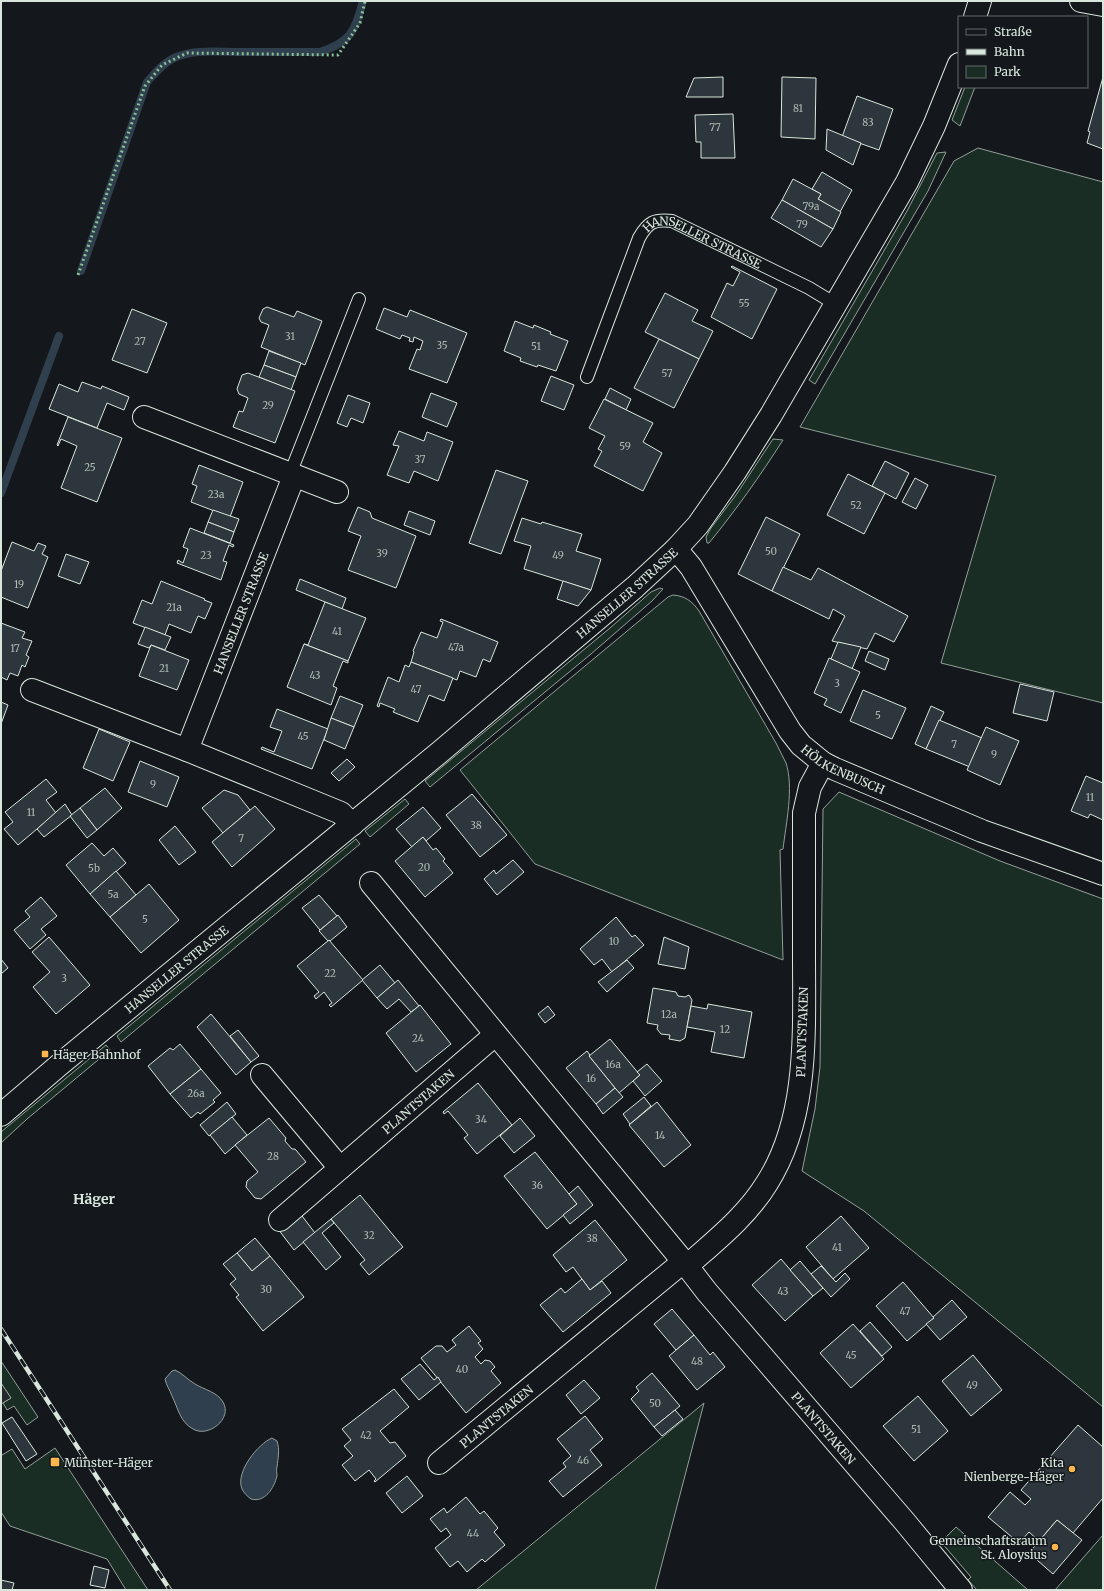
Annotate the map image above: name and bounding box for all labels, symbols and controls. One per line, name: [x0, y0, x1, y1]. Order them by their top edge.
legend: [958, 16, 1088, 88]
text: Straße: [994, 24, 1032, 39]
text: Bahn: [994, 44, 1025, 59]
text: Park: [994, 64, 1021, 79]
house number: 81: [793, 102, 804, 115]
house number: 83: [862, 116, 874, 129]
house number: 77: [709, 121, 721, 134]
house number: 79a: [803, 200, 820, 213]
street label: HANSELLER STRASSE: [639, 213, 764, 271]
house number: 79: [796, 218, 808, 231]
house number: 55: [738, 297, 750, 310]
house number: 31: [285, 330, 295, 343]
house number: 27: [134, 335, 146, 348]
house number: 35: [436, 339, 448, 352]
house number: 51: [531, 340, 541, 353]
house number: 57: [661, 367, 673, 380]
house number: 29: [262, 399, 274, 412]
house number: 59: [619, 440, 631, 453]
house number: 37: [414, 453, 426, 466]
house number: 25: [84, 461, 96, 474]
house number: 23a: [208, 488, 225, 501]
house number: 52: [850, 499, 862, 512]
street label: HANSELLER STRASSE: [573, 544, 681, 641]
house number: 50: [765, 545, 777, 558]
house number: 39: [376, 547, 388, 560]
house number: 23: [200, 549, 212, 562]
house number: 49: [552, 549, 564, 562]
street label: HANSELLER STRASSE: [210, 550, 271, 676]
house number: 19: [14, 578, 24, 591]
house number: 21a: [166, 601, 182, 614]
house number: 41: [332, 625, 342, 638]
house number: 47a: [448, 641, 465, 654]
house number: 17: [10, 642, 20, 655]
house number: 21: [159, 662, 170, 675]
house number: 43: [309, 669, 321, 682]
house number: 3: [834, 677, 840, 690]
house number: 47: [411, 683, 422, 696]
house number: 5: [875, 709, 881, 722]
house number: 45: [297, 730, 309, 743]
house number: 7: [951, 738, 957, 751]
street label: HÖLKENBUSCH: [799, 741, 888, 797]
house number: 9: [991, 748, 997, 761]
house number: 9: [150, 778, 156, 791]
house number: 11: [1086, 791, 1095, 804]
house number: 11: [27, 806, 36, 819]
house number: 38: [470, 819, 482, 832]
house number: 7: [238, 832, 244, 845]
house number: 20: [418, 861, 430, 874]
house number: 5b: [88, 862, 100, 875]
house number: 5a: [107, 888, 119, 901]
house number: 5: [142, 913, 148, 926]
street label: HANSELLER STRASSE: [121, 922, 231, 1016]
house number: 10: [609, 935, 619, 948]
house number: 22: [324, 967, 336, 980]
house number: 3: [61, 972, 67, 985]
street label: PLANTSTAKEN: [793, 986, 811, 1078]
house number: 12a: [661, 1008, 678, 1021]
house number: 12: [720, 1023, 730, 1036]
house number: 24: [412, 1032, 424, 1045]
place label: Häger Bahnhof: [53, 1047, 141, 1062]
marker: Häger Bahnhof: [40, 1049, 50, 1059]
house number: 16a: [605, 1058, 621, 1071]
street label: PLANTSTAKEN: [379, 1066, 458, 1137]
house number: 16: [586, 1072, 596, 1085]
house number: 26a: [187, 1087, 205, 1100]
house number: 34: [475, 1113, 487, 1126]
house number: 14: [655, 1129, 665, 1142]
house number: 28: [267, 1150, 279, 1163]
house number: 36: [531, 1179, 543, 1192]
district label: Häger: [73, 1190, 115, 1208]
house number: 32: [363, 1229, 375, 1242]
house number: 38: [586, 1232, 598, 1245]
house number: 41: [832, 1241, 842, 1254]
house number: 30: [260, 1283, 272, 1296]
house number: 43: [777, 1285, 789, 1298]
house number: 47: [900, 1305, 911, 1318]
house number: 45: [845, 1349, 857, 1362]
house number: 48: [691, 1355, 703, 1368]
house number: 40: [456, 1363, 468, 1376]
house number: 49: [966, 1379, 978, 1392]
street label: PLANTSTAKEN: [456, 1381, 536, 1451]
street label: PLANTSTAKEN: [789, 1389, 860, 1468]
house number: 50: [649, 1397, 661, 1410]
house number: 51: [911, 1423, 921, 1436]
house number: 42: [360, 1429, 372, 1442]
house number: 46: [577, 1454, 589, 1467]
place label: Münster-Häger: [64, 1455, 153, 1470]
place label: Kita Nienberge-Häger: [964, 1455, 1065, 1484]
marker: Münster-Häger: [49, 1456, 61, 1468]
marker: Kita Nienberge-Häger: [1067, 1464, 1077, 1474]
house number: 44: [467, 1527, 479, 1540]
place label: Gemeinschaftsraum St. Aloysius: [930, 1533, 1047, 1562]
marker: Gemeinschaftsraum St. Aloysius: [1050, 1542, 1060, 1552]

